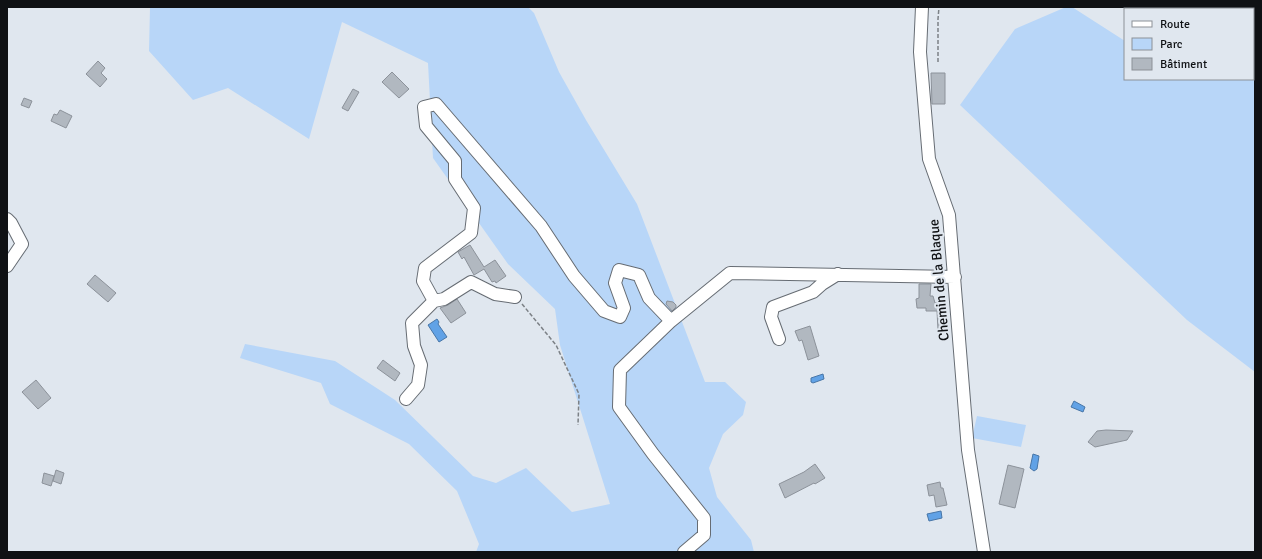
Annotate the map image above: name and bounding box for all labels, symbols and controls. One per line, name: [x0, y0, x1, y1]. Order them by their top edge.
legend: [1124, 8, 1254, 80]
text: Route: [1160, 17, 1190, 32]
text: Parc: [1160, 37, 1183, 52]
text: Bâtiment: [1160, 57, 1207, 72]
street label: Chemin de la Blaque: [925, 218, 953, 342]

